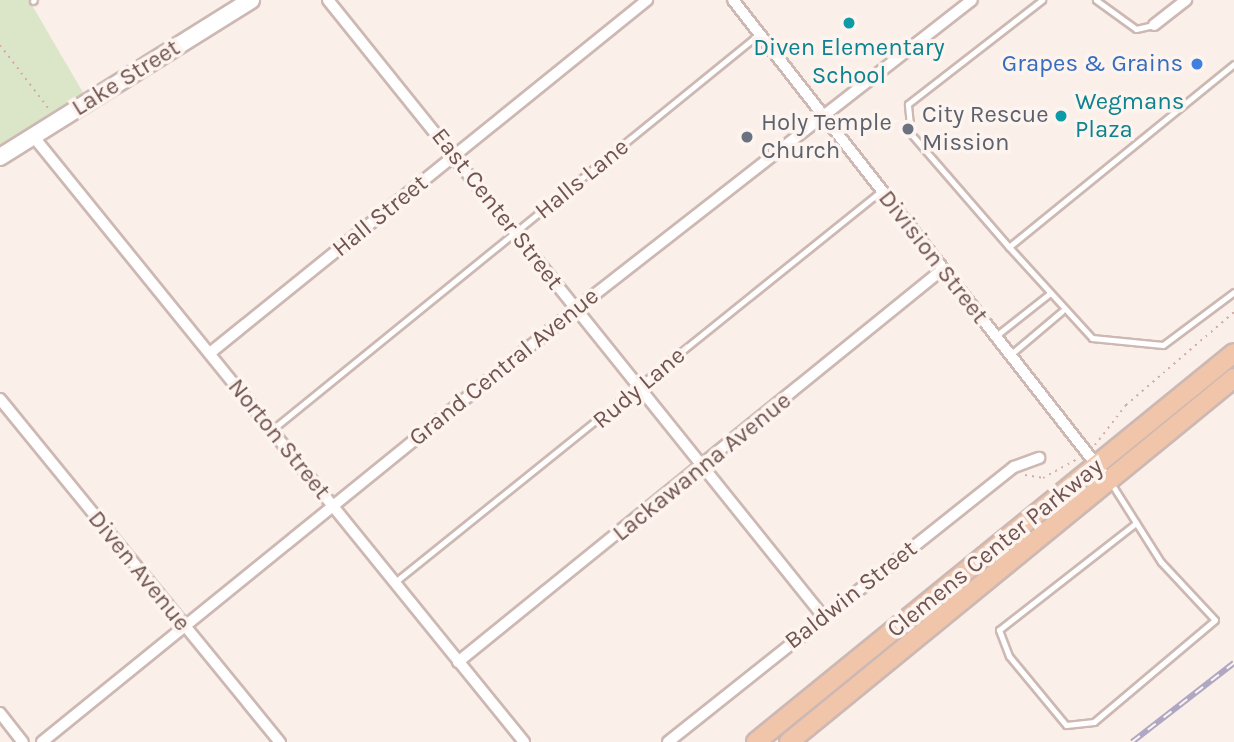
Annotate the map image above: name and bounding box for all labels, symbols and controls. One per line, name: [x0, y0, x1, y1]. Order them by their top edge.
marker: Diven Elementary School: [841, 15, 857, 31]
street label: Lake Street: [67, 34, 185, 122]
place label: Diven Elementary School: [753, 34, 945, 90]
place label: Grapes & Grains: [1002, 50, 1183, 78]
marker: Grapes & Grains: [1189, 56, 1205, 72]
place label: Wegmans Plaza: [1075, 88, 1184, 144]
place label: City Rescue Mission: [922, 101, 1049, 157]
marker: Wegmans Plaza: [1053, 108, 1069, 124]
place label: Holy Temple Church: [761, 109, 892, 165]
marker: City Rescue Mission: [900, 121, 916, 137]
street label: East Center Street: [425, 122, 569, 296]
marker: Holy Temple Church: [739, 129, 755, 145]
street label: Halls Lane: [529, 132, 635, 226]
street label: Hall Street: [327, 169, 433, 263]
street label: Division Street: [872, 185, 994, 329]
street label: Grand Central Avenue: [403, 282, 605, 452]
street label: Rudy Lane: [587, 341, 691, 435]
street label: Norton Street: [222, 373, 336, 505]
street label: Lackawanna Avenue: [607, 386, 797, 548]
street label: Clemens Center Parkway: [881, 452, 1109, 644]
street label: Diven Avenue: [82, 505, 196, 637]
street label: Baldwin Street: [779, 535, 923, 655]

